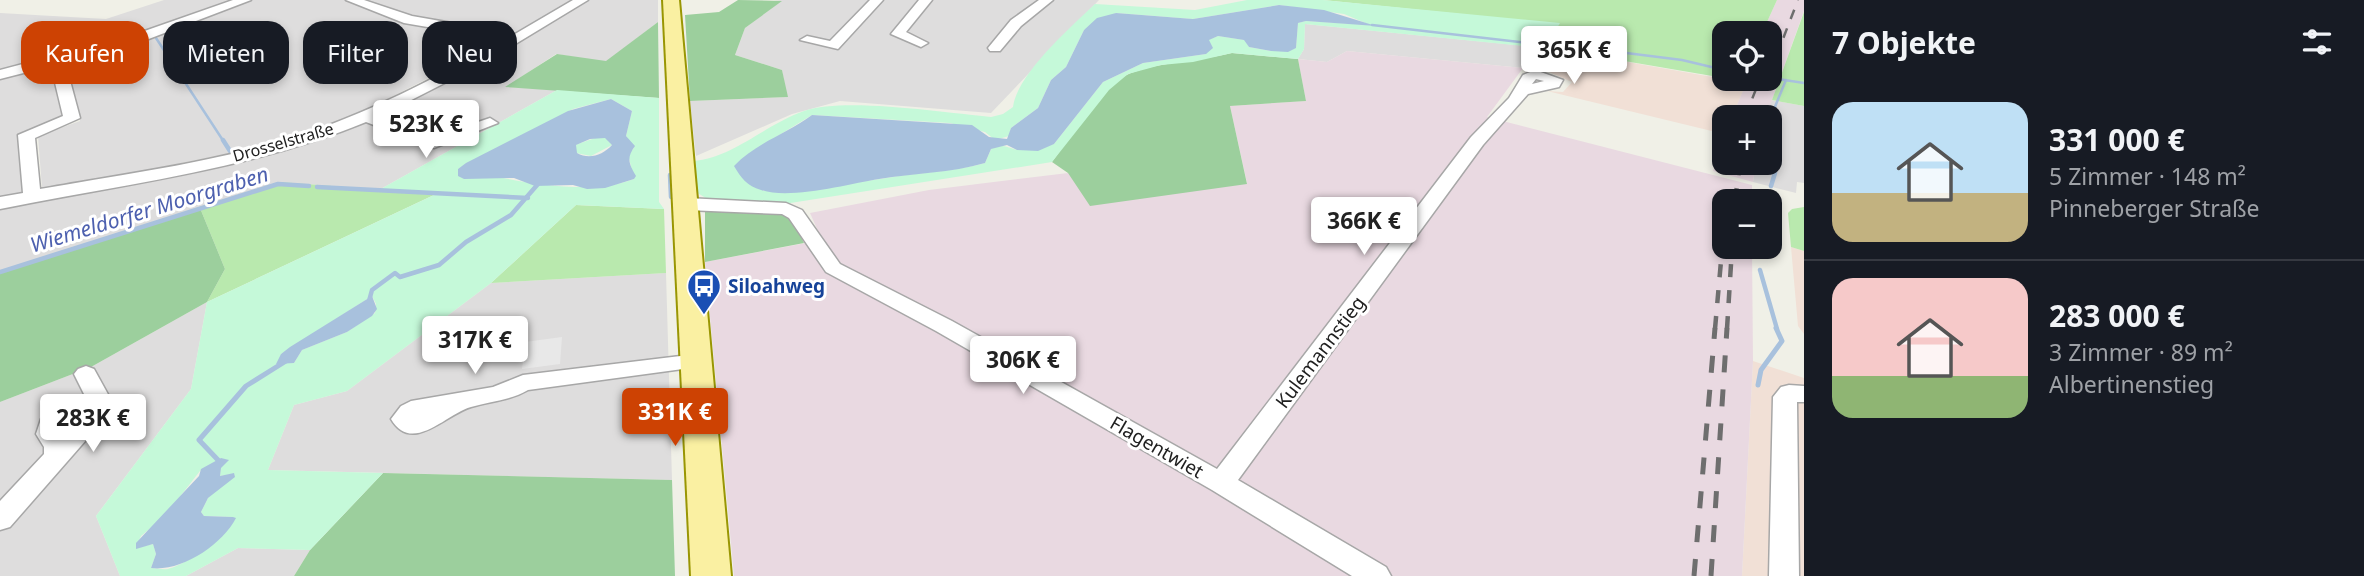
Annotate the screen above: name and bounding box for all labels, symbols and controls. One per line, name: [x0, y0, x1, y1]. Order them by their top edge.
chip: Kaufen: [21, 21, 149, 84]
chip: Mieten: [163, 21, 289, 84]
chip: Filter: [303, 21, 408, 84]
chip: Neu: [422, 21, 517, 84]
map controls: [1712, 21, 1782, 259]
button: locate: [1712, 21, 1782, 91]
text: 7 Objekte: [1832, 22, 1976, 63]
icon: filters: [2298, 23, 2336, 61]
pin: 365K €: [1517, 27, 1631, 86]
text: 365K €: [1537, 33, 1611, 65]
pin: 523K €: [369, 100, 483, 160]
button: +: [1712, 105, 1782, 175]
text: 523K €: [389, 107, 463, 139]
street label: Drosselstraße: [230, 117, 336, 167]
text: 331 000 €: [2049, 119, 2185, 160]
icon: home: [1888, 130, 1972, 214]
water label: Wiemeldorfer Moorgraben: [26, 159, 272, 259]
text: 5 Zimmer · 148 m²: [2049, 160, 2246, 192]
button: −: [1712, 189, 1782, 259]
text: Pinneberger Straße: [2049, 192, 2260, 224]
pin: 366K €: [1307, 198, 1421, 257]
text: 366K €: [1327, 204, 1401, 236]
bus stop icon: Siloahweg: [685, 267, 723, 316]
place label: Siloahweg: [728, 273, 825, 299]
street label: Kulemannstieg: [1269, 291, 1371, 413]
text: 283 000 €: [2049, 295, 2185, 336]
icon: home: [1888, 306, 1972, 390]
pin: 317K €: [418, 316, 532, 376]
text: 317K €: [438, 323, 512, 355]
pin: 306K €: [966, 336, 1080, 396]
text: 3 Zimmer · 89 m²: [2049, 336, 2233, 368]
text: 306K €: [986, 343, 1060, 375]
text: Albertinenstieg: [2049, 368, 2214, 400]
pin: 331K €: [618, 388, 732, 448]
pin: 283K €: [36, 394, 150, 454]
text: 331K €: [638, 395, 712, 427]
text: 283K €: [56, 401, 130, 433]
street label: Flagentwiet: [1106, 410, 1209, 484]

